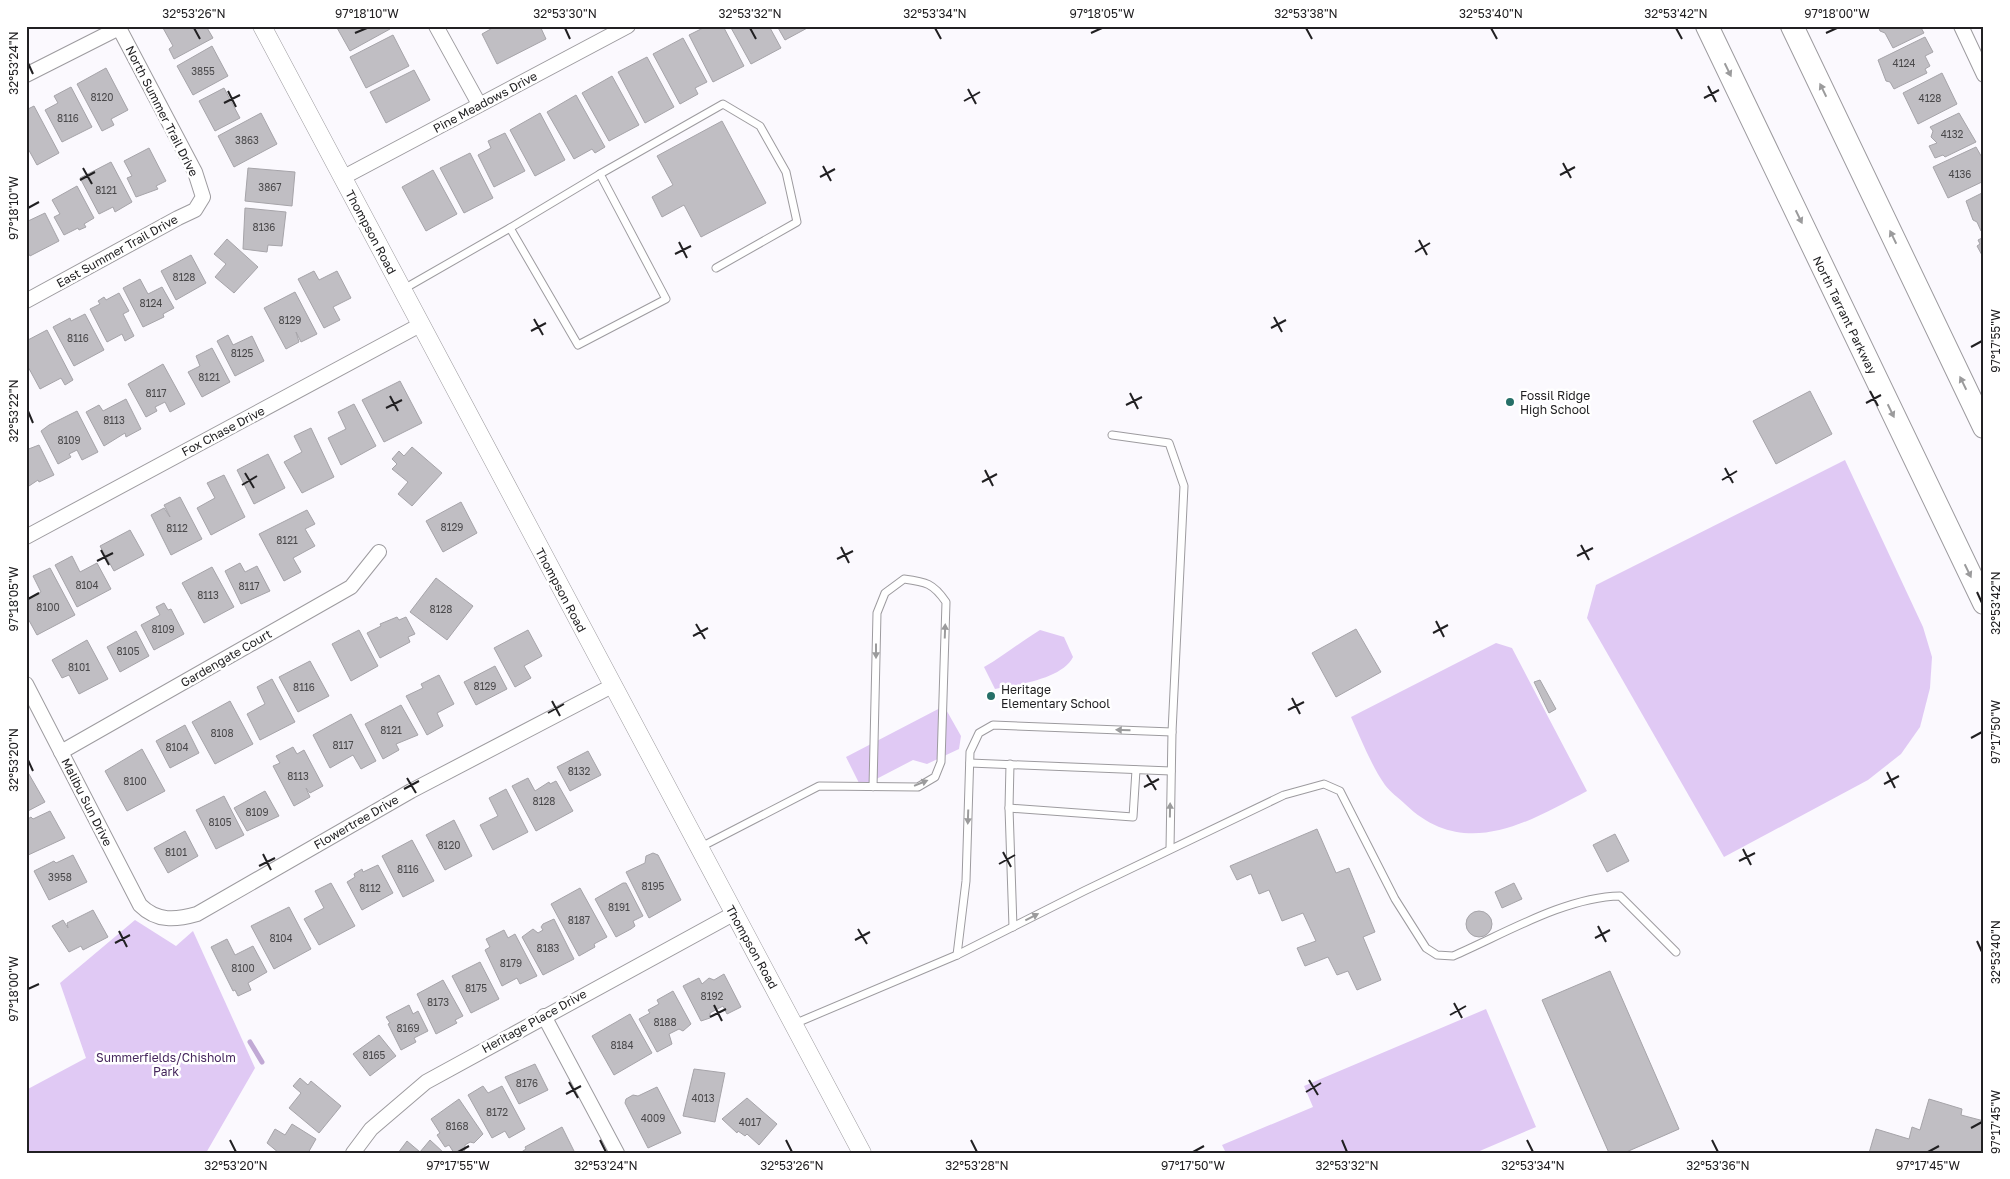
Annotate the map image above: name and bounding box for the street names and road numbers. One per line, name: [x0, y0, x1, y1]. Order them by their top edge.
street label: North Summer Trail Drive: [122, 43, 202, 179]
street label: Pine Meadows Drive: [430, 68, 540, 136]
street label: Thompson Road: [342, 187, 400, 277]
street label: East Summer Trail Drive: [54, 211, 180, 291]
street label: North Tarrant Parkway: [1810, 254, 1880, 377]
street label: Fox Chase Drive: [179, 403, 267, 459]
street label: Thompson Road: [532, 545, 590, 635]
street label: Gardengate Court: [178, 626, 274, 690]
street label: Malibu Sun Drive: [58, 755, 116, 849]
street label: Flowertree Drive: [311, 792, 401, 852]
street label: Thompson Road: [723, 903, 781, 991]
street label: Heritage Place Drive: [479, 986, 589, 1056]

